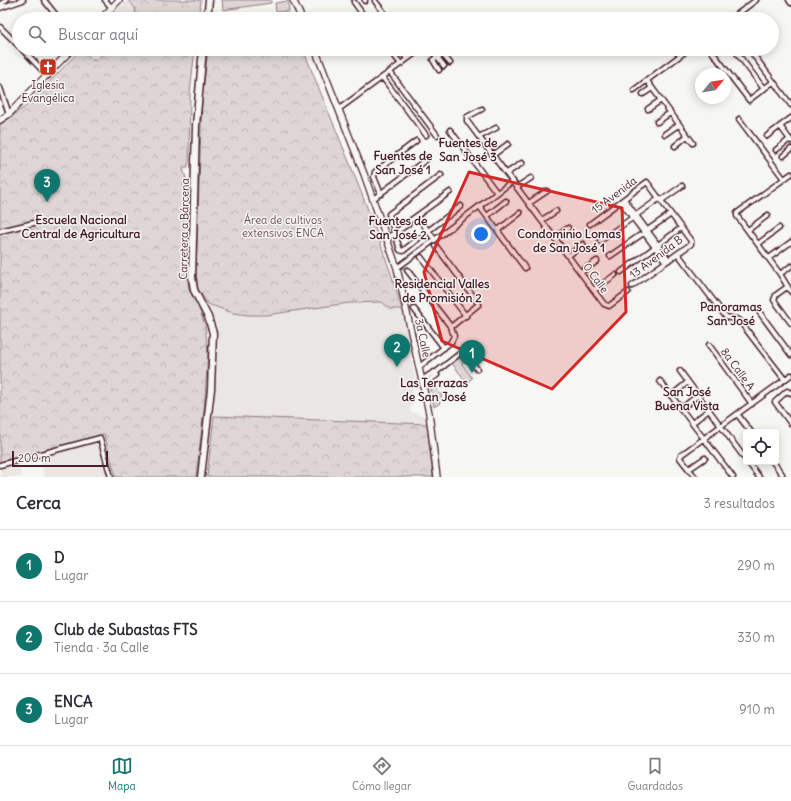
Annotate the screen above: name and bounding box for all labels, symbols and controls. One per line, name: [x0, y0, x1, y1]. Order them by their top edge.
search box: [12, 12, 779, 56]
icon: search: [26, 23, 48, 45]
text: Buscar aquí: [58, 25, 138, 44]
church icon: Iglesia Evangélica: [38, 57, 58, 77]
north arrow: [695, 68, 731, 104]
place label: Iglesia Evangélica: [21, 78, 75, 105]
district label: Fuentes de San José 3: [439, 135, 498, 164]
district label: Fuentes de San José 1: [374, 148, 433, 177]
pin: 3: [34, 169, 60, 202]
street label: 15 Avenida: [589, 173, 639, 217]
street label: Carretera a Bárcena: [176, 178, 192, 280]
district label: Escuela Nacional Central de Agricultura: [22, 212, 141, 242]
park label: Área de cultivos extensivos ENCA: [242, 212, 324, 240]
district label: Fuentes de San José 2: [369, 213, 428, 242]
your location: [471, 224, 491, 244]
district label: Condominio Lomas de San José 1: [517, 226, 621, 255]
street label: 13 Avenida B: [627, 232, 685, 282]
street label: 0 Calle: [580, 260, 612, 296]
district label: Residencial Valles de Promisión 2: [395, 276, 490, 305]
district label: Panoramas San José: [700, 299, 762, 328]
street label: 3a Calle: [412, 317, 434, 359]
pin: 2: [384, 334, 410, 367]
pin: 1: [459, 340, 485, 373]
street label: 8a Calle A: [718, 345, 758, 393]
district label: Las Terrazas de San José: [400, 375, 469, 404]
district label: San José Buena Vista: [655, 384, 719, 413]
map controls: [743, 429, 779, 465]
button: locate: [743, 429, 779, 465]
scale bar: [12, 449, 108, 468]
text: 200 m: [18, 451, 51, 465]
text: Cerca: [16, 492, 61, 514]
text: 3 resultados: [704, 495, 775, 512]
text: D: [54, 548, 65, 567]
text: 1: [26, 557, 32, 574]
text: 290 m: [737, 557, 775, 574]
text: Lugar: [54, 567, 88, 584]
text: Club de Subastas FTS: [54, 620, 198, 639]
text: 2: [25, 629, 33, 646]
text: 330 m: [737, 629, 775, 646]
text: Tienda · 3a Calle: [54, 639, 149, 656]
text: ENCA: [54, 692, 93, 711]
text: 3: [25, 701, 33, 718]
text: 910 m: [739, 701, 775, 718]
text: Lugar: [54, 711, 88, 728]
tab: Mapa: [108, 755, 136, 793]
tab: Cómo llegar: [352, 755, 411, 793]
tab: Guardados: [628, 755, 683, 793]

